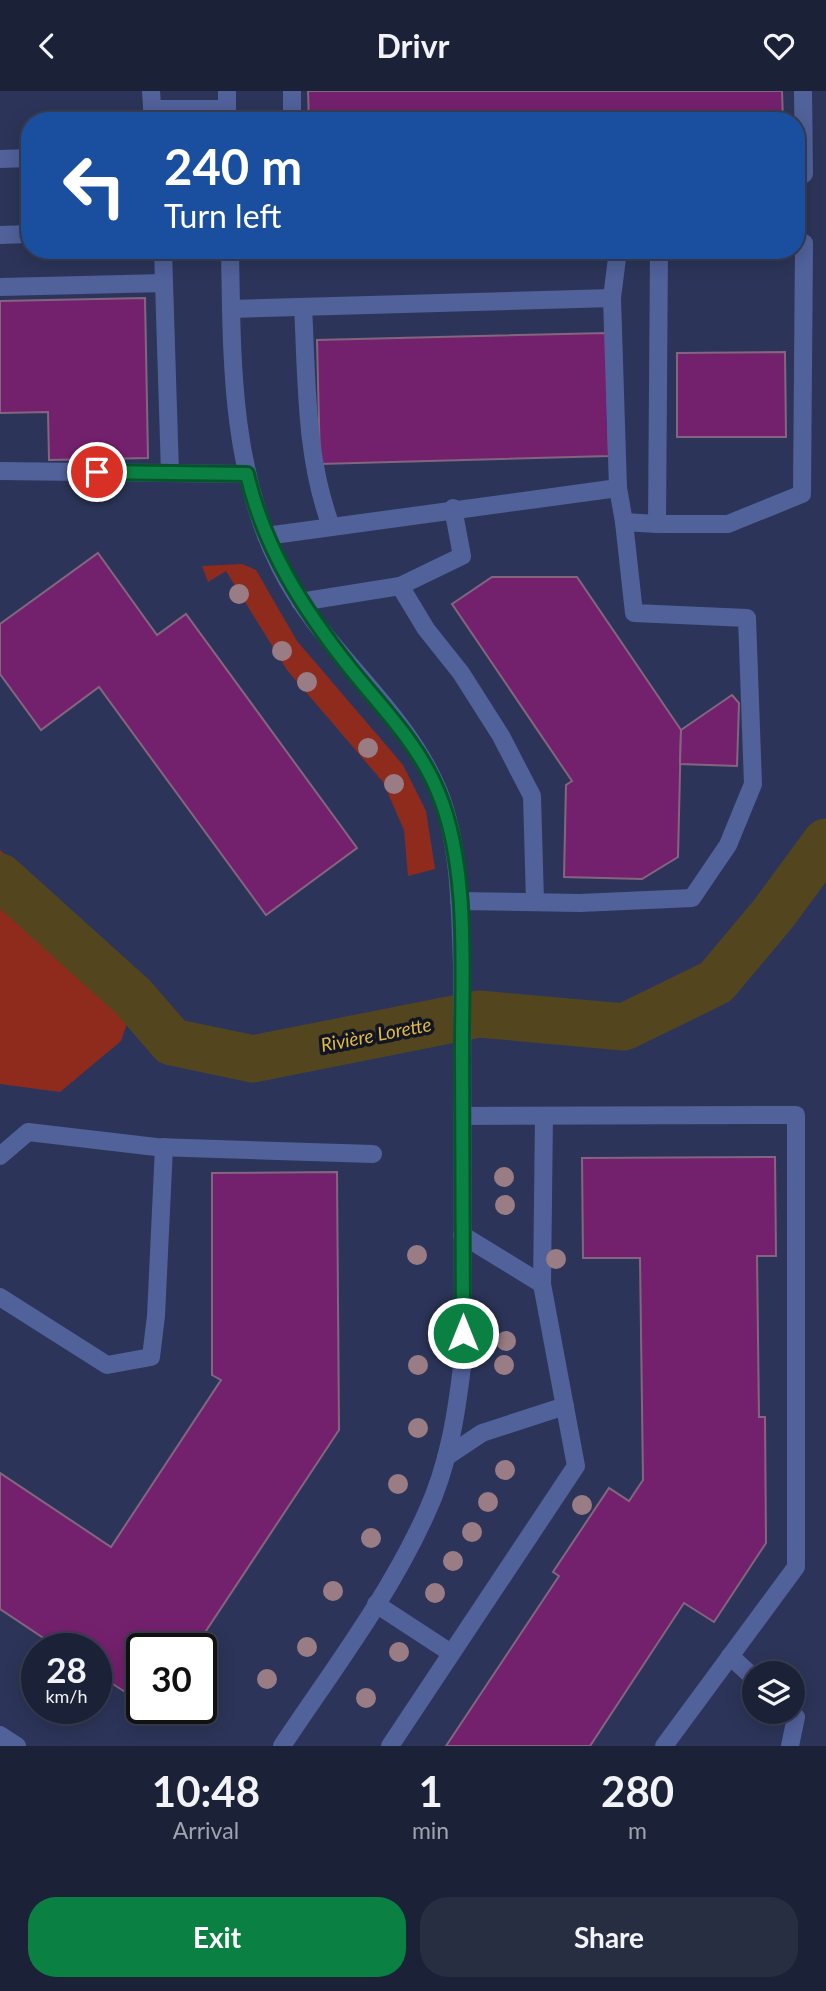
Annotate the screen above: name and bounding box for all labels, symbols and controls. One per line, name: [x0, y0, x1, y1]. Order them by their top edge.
text: Drivr: [377, 26, 449, 65]
icon: back: [28, 27, 66, 65]
icon: heart: [760, 27, 798, 65]
text: 240 m: [164, 137, 302, 195]
icon: left: [49, 140, 140, 231]
text: Turn left: [164, 196, 281, 235]
pin: [67, 442, 127, 502]
icon: arrive: [78, 453, 116, 491]
water label: Rivière Lorette: [319, 1012, 433, 1056]
position arrow: [426, 1296, 500, 1370]
speed limit sign: 30: [126, 1633, 217, 1724]
text: 28: [46, 1648, 87, 1690]
map controls: [742, 1661, 805, 1724]
button: layers: [742, 1661, 805, 1724]
text: km/h: [45, 1685, 88, 1707]
text: 10:48: [152, 1766, 260, 1816]
text: 1: [418, 1766, 443, 1816]
text: 280: [601, 1766, 674, 1816]
text: Arrival: [173, 1816, 239, 1844]
text: min: [412, 1816, 449, 1844]
text: m: [628, 1816, 647, 1844]
button: Exit: [28, 1897, 406, 1977]
button: Share: [420, 1897, 798, 1977]

